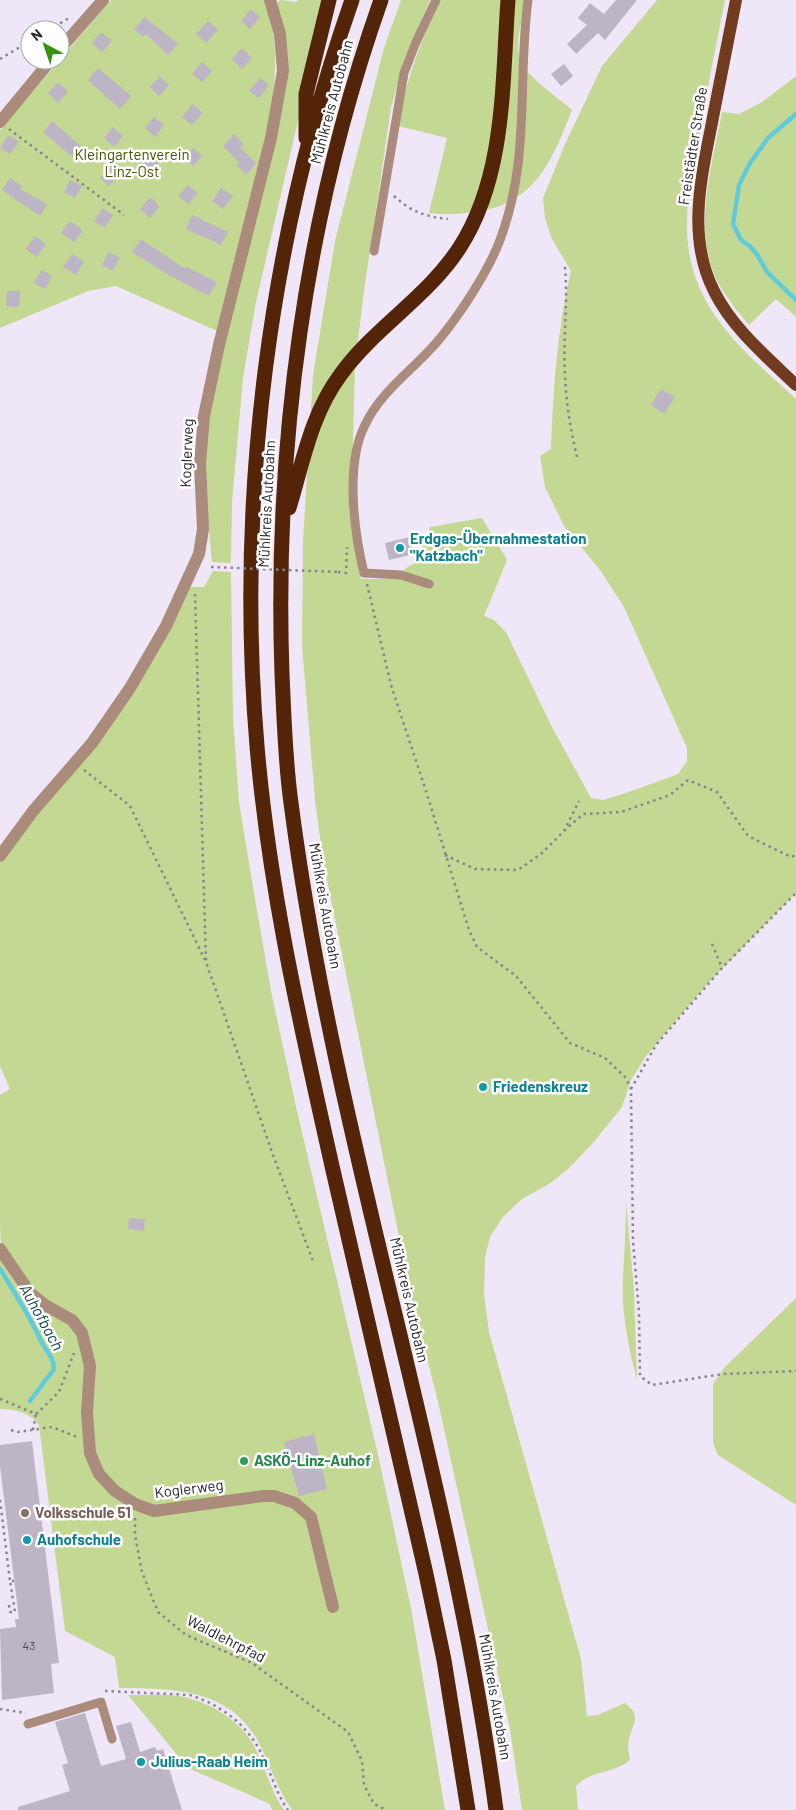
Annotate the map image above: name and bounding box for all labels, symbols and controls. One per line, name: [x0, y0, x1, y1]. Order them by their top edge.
north arrow: [20, 20, 70, 70]
text: N: [27, 25, 45, 44]
street label: Mühlkreis Autobahn: [306, 38, 356, 166]
street label: Freistädter Straße: [674, 86, 710, 206]
park label: Kleingartenverein Linz-Ost: [74, 145, 190, 180]
street label: Koglerweg: [176, 418, 196, 488]
street label: Mühlkreis Autobahn: [254, 440, 278, 568]
place label: Erdgas-Übernahmestation "Katzbach": [410, 529, 587, 564]
marker: Erdgas-Übernahmestation "Katzbach": [394, 542, 406, 554]
street label: Mühlkreis Autobahn: [306, 841, 346, 970]
place label: Friedenskreuz: [493, 1077, 588, 1095]
marker: Friedenskreuz: [477, 1081, 489, 1093]
street label: Mühlkreis Autobahn: [387, 1235, 433, 1364]
water label: Auhofbach: [16, 1280, 69, 1353]
place label: ASKÖ-Linz-Auhof: [254, 1451, 371, 1469]
marker: ASKÖ-Linz-Auhof: [238, 1455, 250, 1467]
street label: Koglerweg: [154, 1475, 224, 1501]
place label: Volksschule 51: [35, 1503, 131, 1521]
marker: Volksschule 51: [19, 1507, 31, 1519]
place label: Auhofschule: [37, 1530, 121, 1548]
marker: Auhofschule: [21, 1534, 33, 1546]
street label: Waldlehrpfad: [184, 1611, 269, 1666]
street label: Mühlkreis Autobahn: [476, 1632, 516, 1761]
house number: 43: [23, 1638, 35, 1652]
place label: Julius-Raab Heim: [151, 1752, 268, 1770]
marker: Julius-Raab Heim: [135, 1756, 147, 1768]

